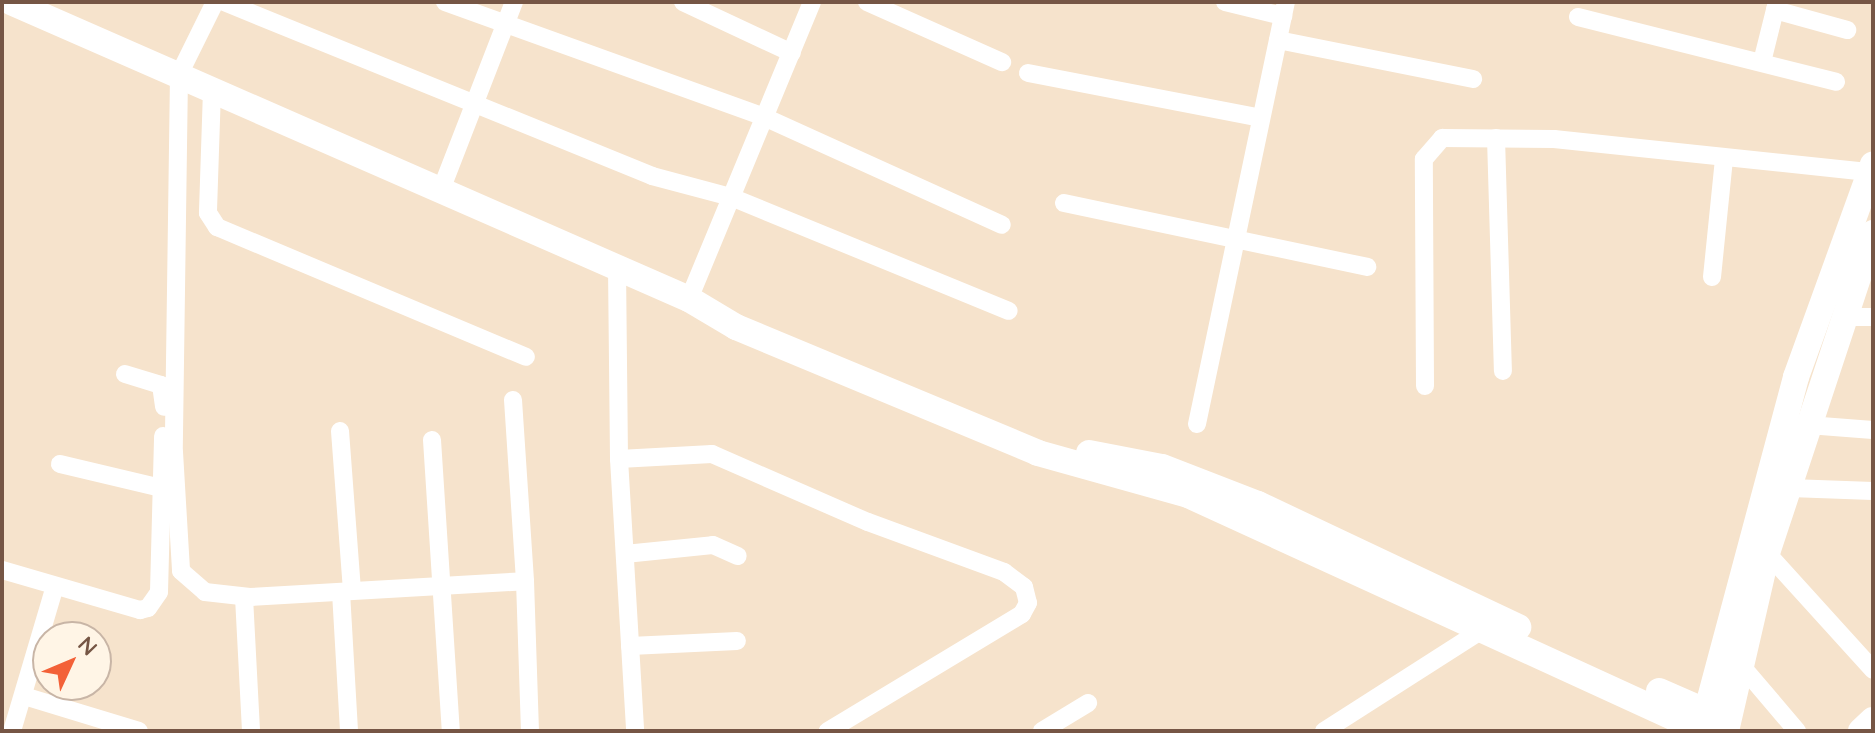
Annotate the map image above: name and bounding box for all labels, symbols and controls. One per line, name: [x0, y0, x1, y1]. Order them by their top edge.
north arrow: [32, 621, 112, 701]
text: N: [72, 630, 104, 661]

